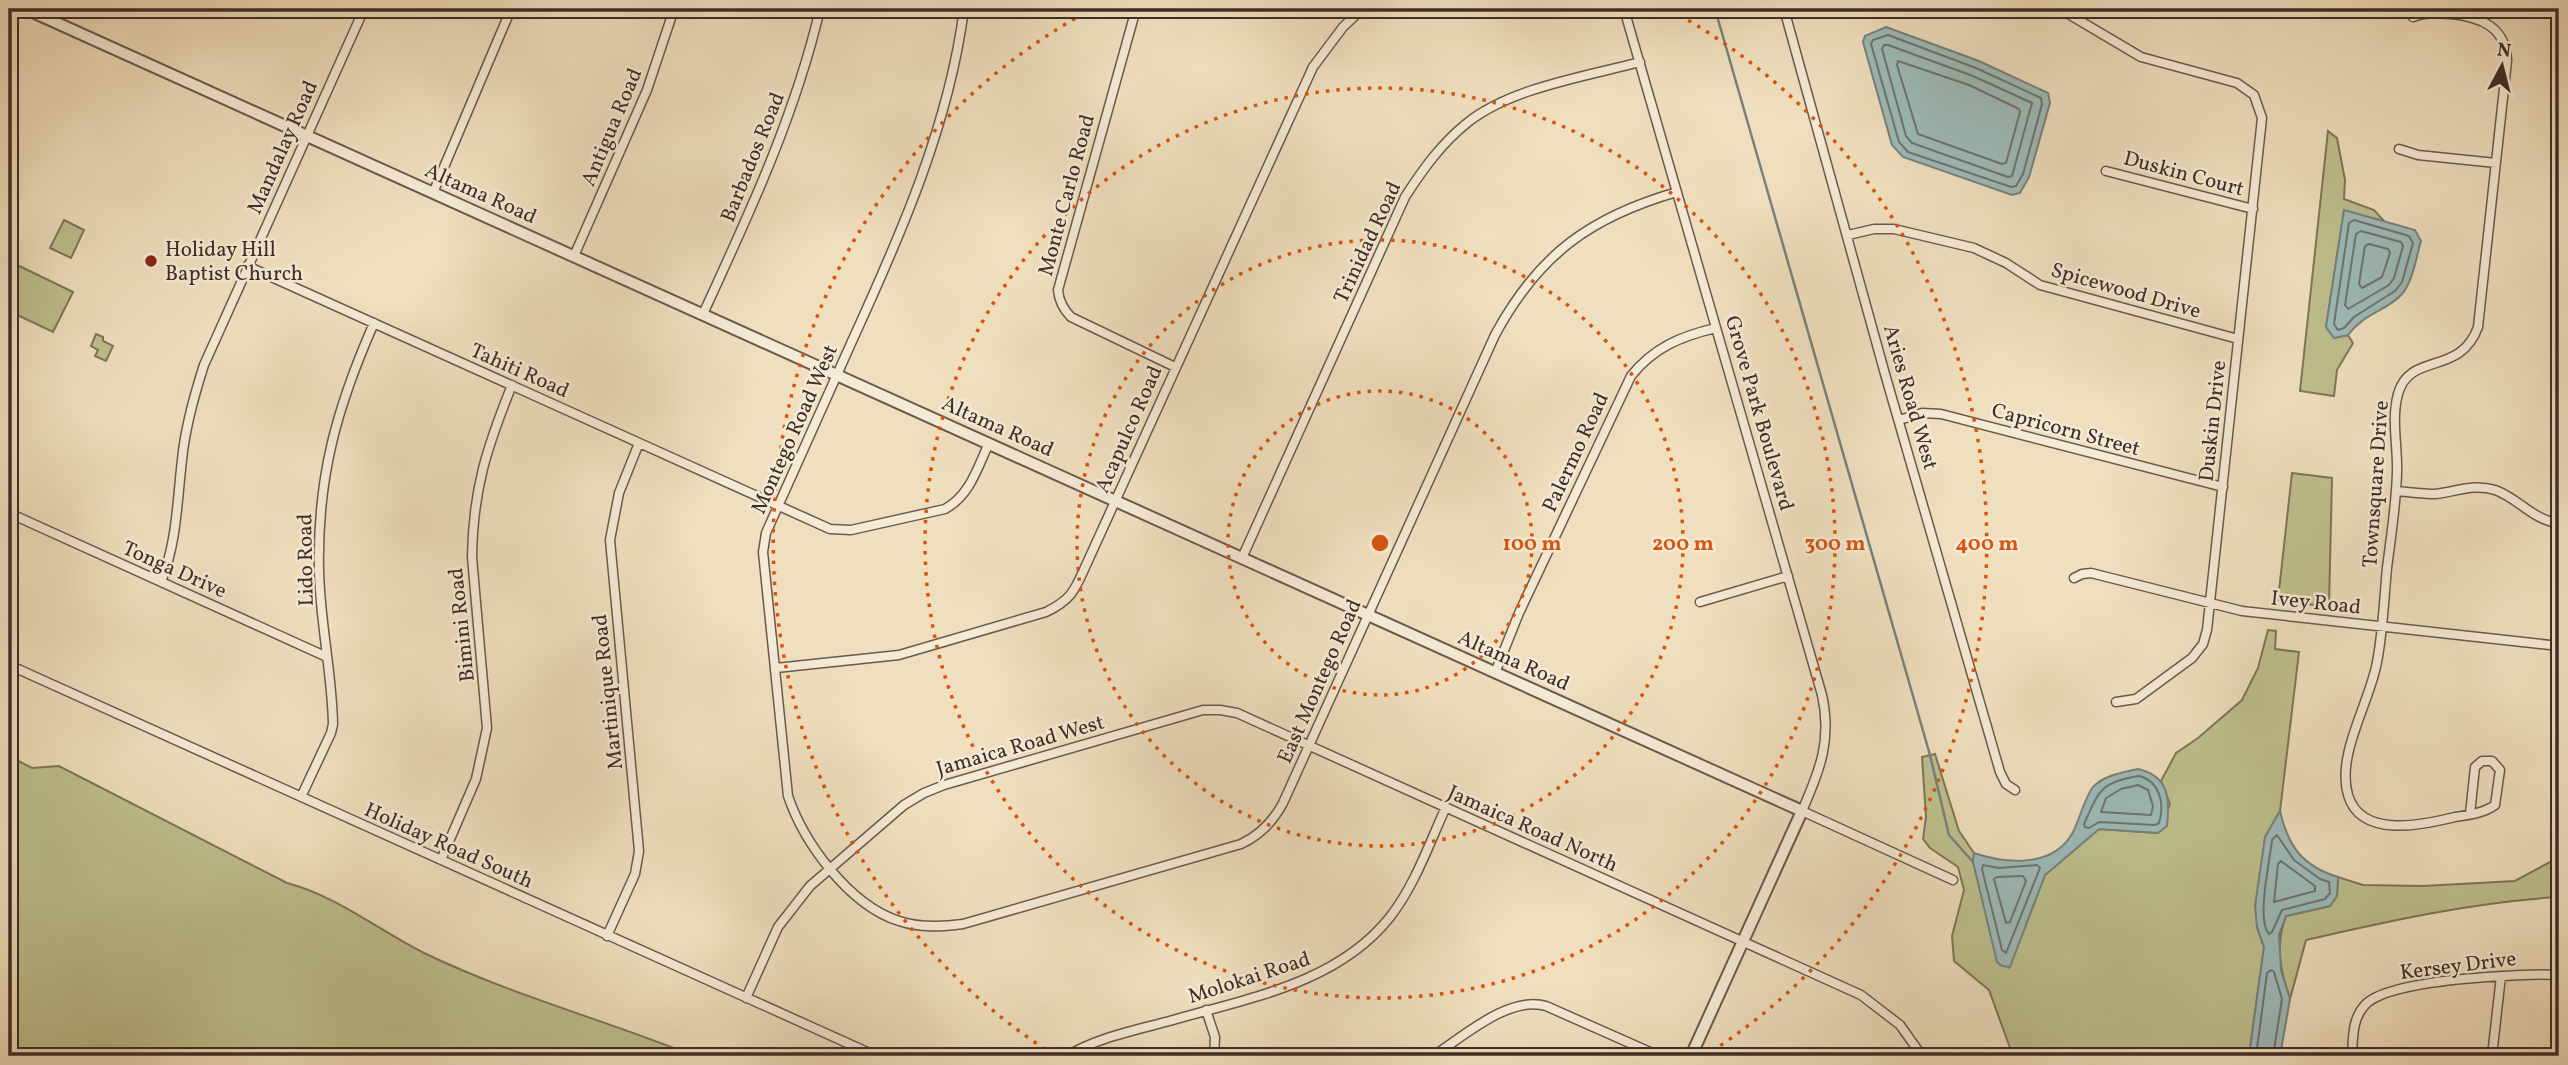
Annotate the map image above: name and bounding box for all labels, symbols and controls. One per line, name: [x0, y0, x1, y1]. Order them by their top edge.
north arrow: [2466, 32, 2536, 102]
text: N: [2495, 37, 2512, 65]
street label: Antigua Road: [574, 64, 650, 191]
street label: Mandalay Road: [241, 76, 326, 219]
street label: Barbados Road: [714, 88, 793, 227]
street label: Monte Carlo Road: [1032, 111, 1103, 279]
street label: Duskin Court: [2120, 144, 2247, 204]
street label: Altama Road: [420, 157, 541, 232]
street label: Trinidad Road: [1327, 177, 1409, 308]
place label: Holiday Hill Baptist Church: [165, 236, 303, 289]
marker: Holiday Hill Baptist Church: [143, 253, 159, 269]
street label: Spicewood Drive: [2047, 256, 2204, 327]
street label: Grove Park Boulevard: [1717, 313, 1800, 514]
street label: Aries Road West: [1875, 321, 1944, 473]
street label: Tahiti Road: [465, 337, 574, 406]
street label: Montego Road West: [745, 340, 846, 519]
street label: Duskin Drive: [2193, 359, 2234, 483]
street label: Acapulco Road: [1088, 361, 1170, 498]
street label: Palermo Road: [1536, 388, 1617, 517]
street label: Altama Road: [937, 390, 1058, 465]
street label: Capricorn Street: [1988, 397, 2143, 464]
street label: Townsquare Drive: [2356, 399, 2397, 569]
street label: Lido Road: [291, 513, 322, 607]
text: 100 m: [1502, 530, 1562, 559]
text: 200 m: [1652, 530, 1714, 559]
text: 300 m: [1805, 530, 1865, 559]
text: 400 m: [1956, 530, 2018, 559]
centre of rings: [1368, 531, 1392, 555]
street label: Tonga Drive: [118, 535, 231, 606]
street label: Bimini Road: [442, 566, 483, 683]
street label: Ivey Road: [2269, 584, 2362, 623]
street label: East Montego Road: [1271, 595, 1370, 768]
street label: Martinique Road: [586, 613, 631, 771]
street label: Altama Road: [1453, 624, 1574, 699]
street label: Jamaica Road West: [933, 709, 1108, 784]
street label: Jamaica Road North: [1443, 779, 1622, 880]
street label: Holiday Road South: [359, 796, 537, 897]
street label: Molokai Road: [1185, 945, 1314, 1012]
street label: Kersey Drive: [2398, 945, 2518, 988]

